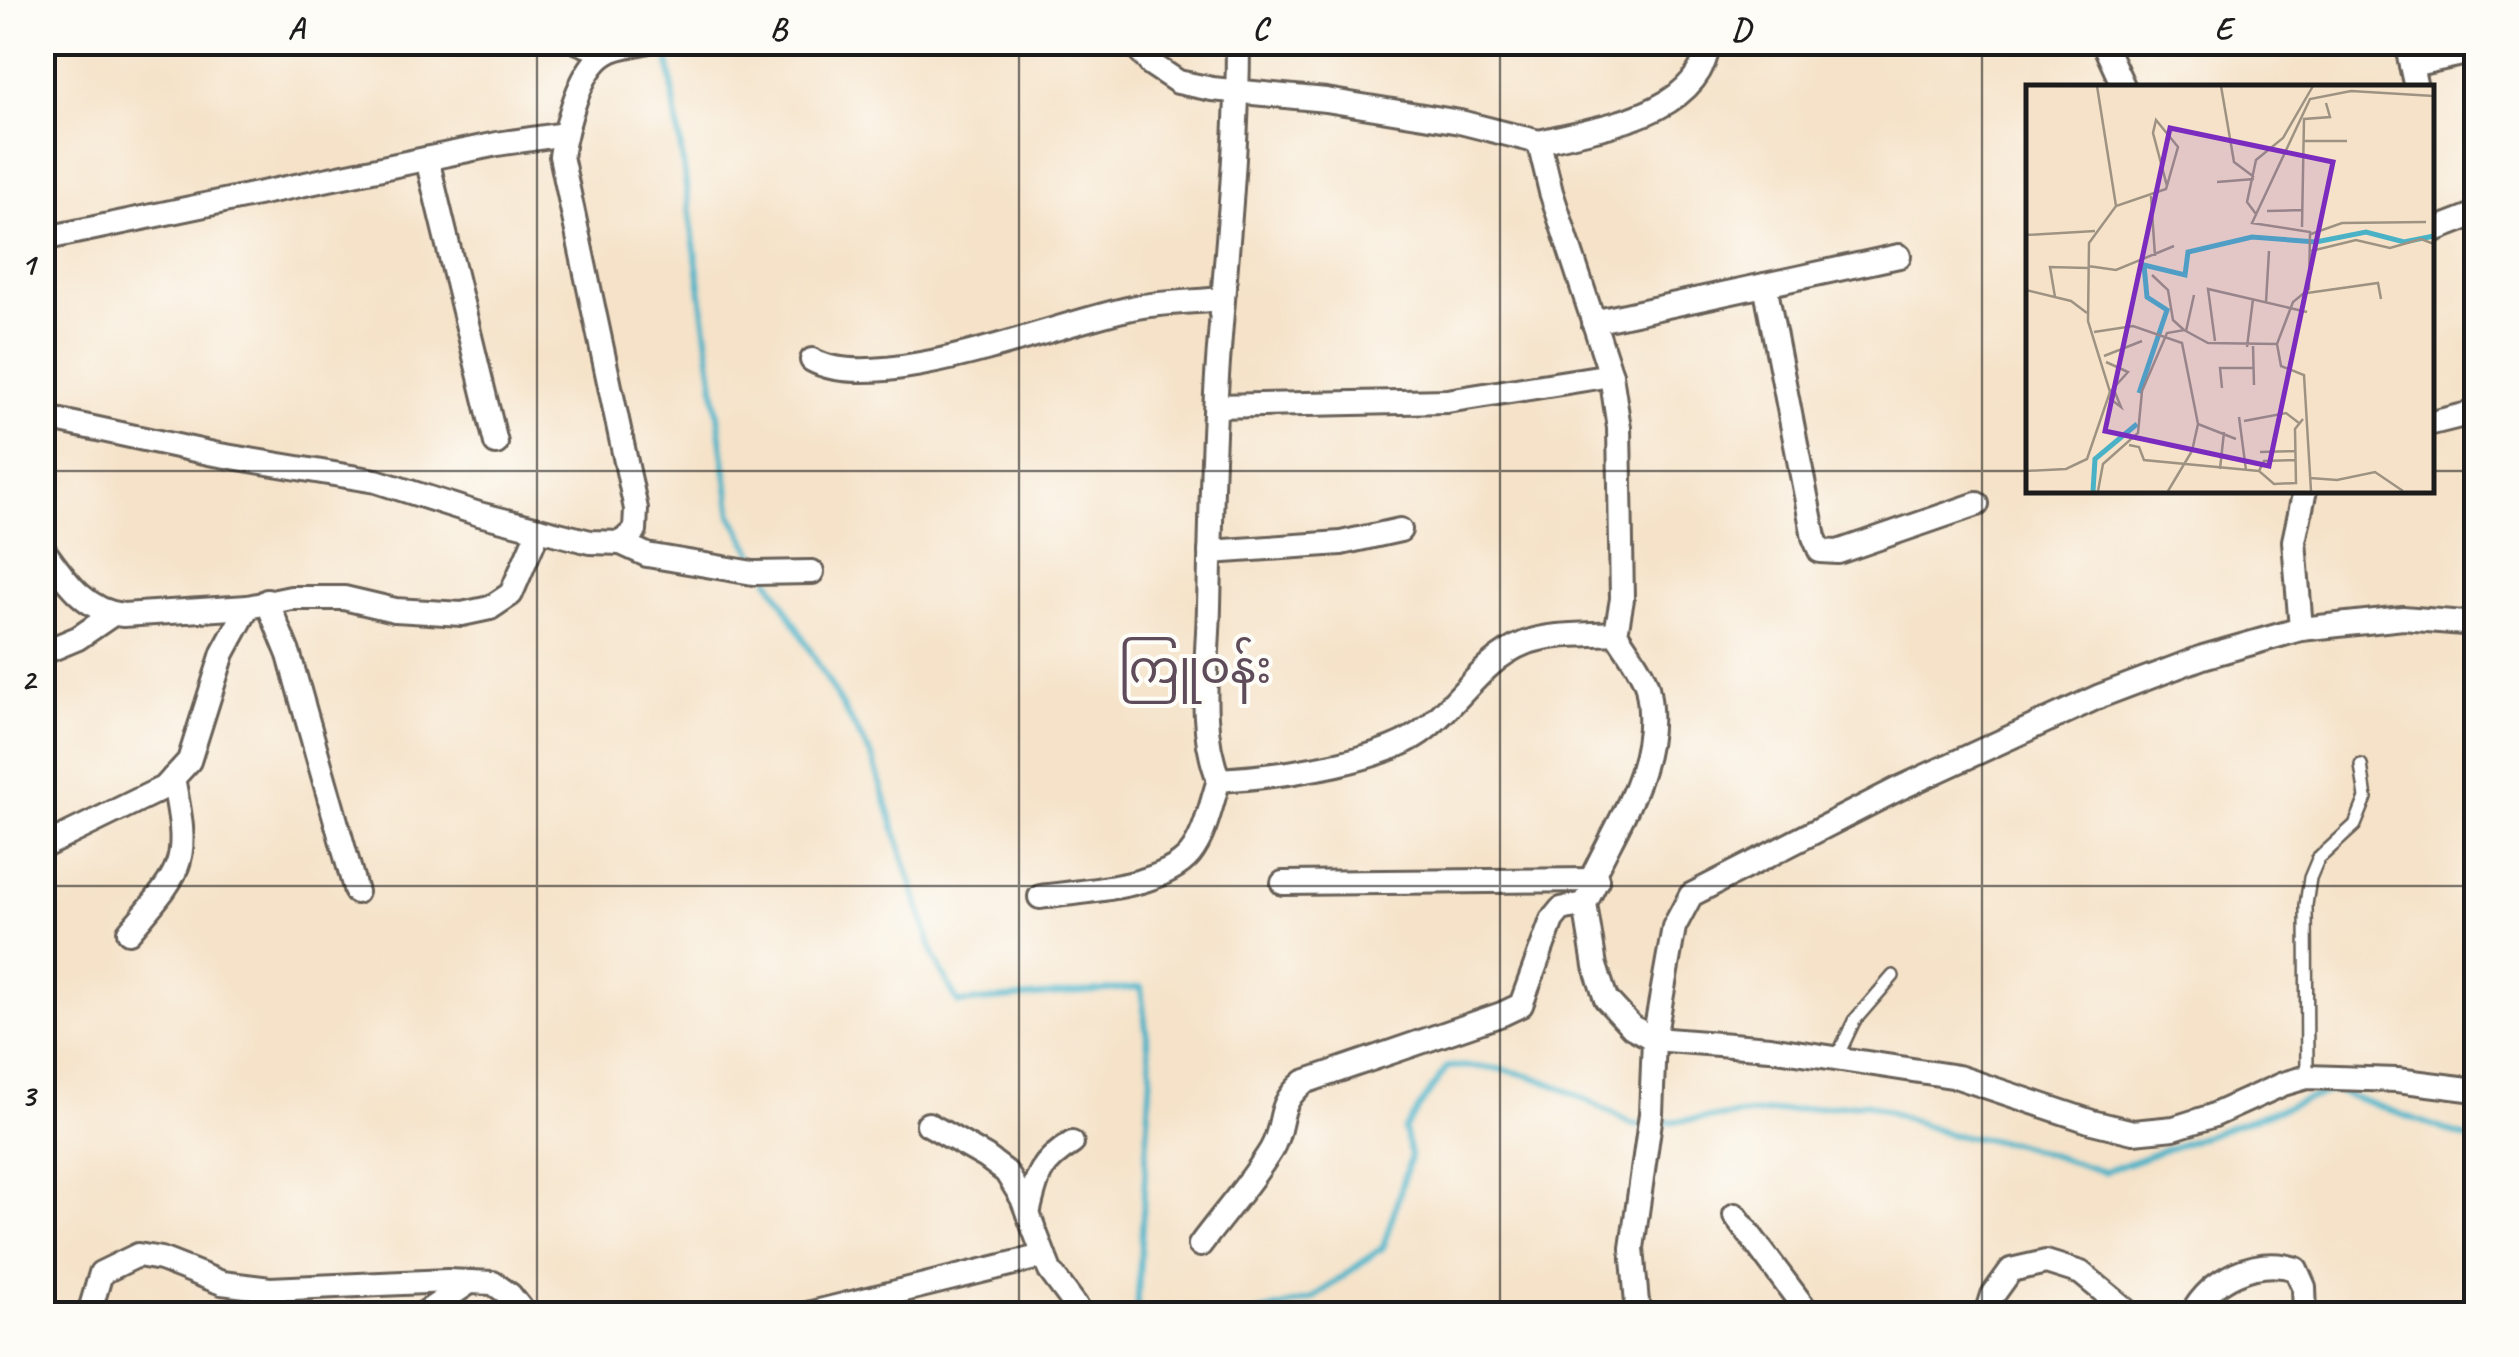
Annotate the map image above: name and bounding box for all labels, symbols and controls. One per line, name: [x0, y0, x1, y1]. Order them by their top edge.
text: A: [288, 8, 307, 49]
text: B: [770, 8, 789, 49]
text: C: [1252, 8, 1272, 49]
text: D: [1732, 8, 1754, 49]
text: E: [2214, 8, 2236, 49]
inset map: [2026, 85, 2434, 492]
text: 1: [21, 243, 39, 284]
district label: ကြူဝန်း: [1118, 636, 1272, 704]
text: 2: [21, 659, 38, 700]
text: 3: [21, 1075, 38, 1116]

